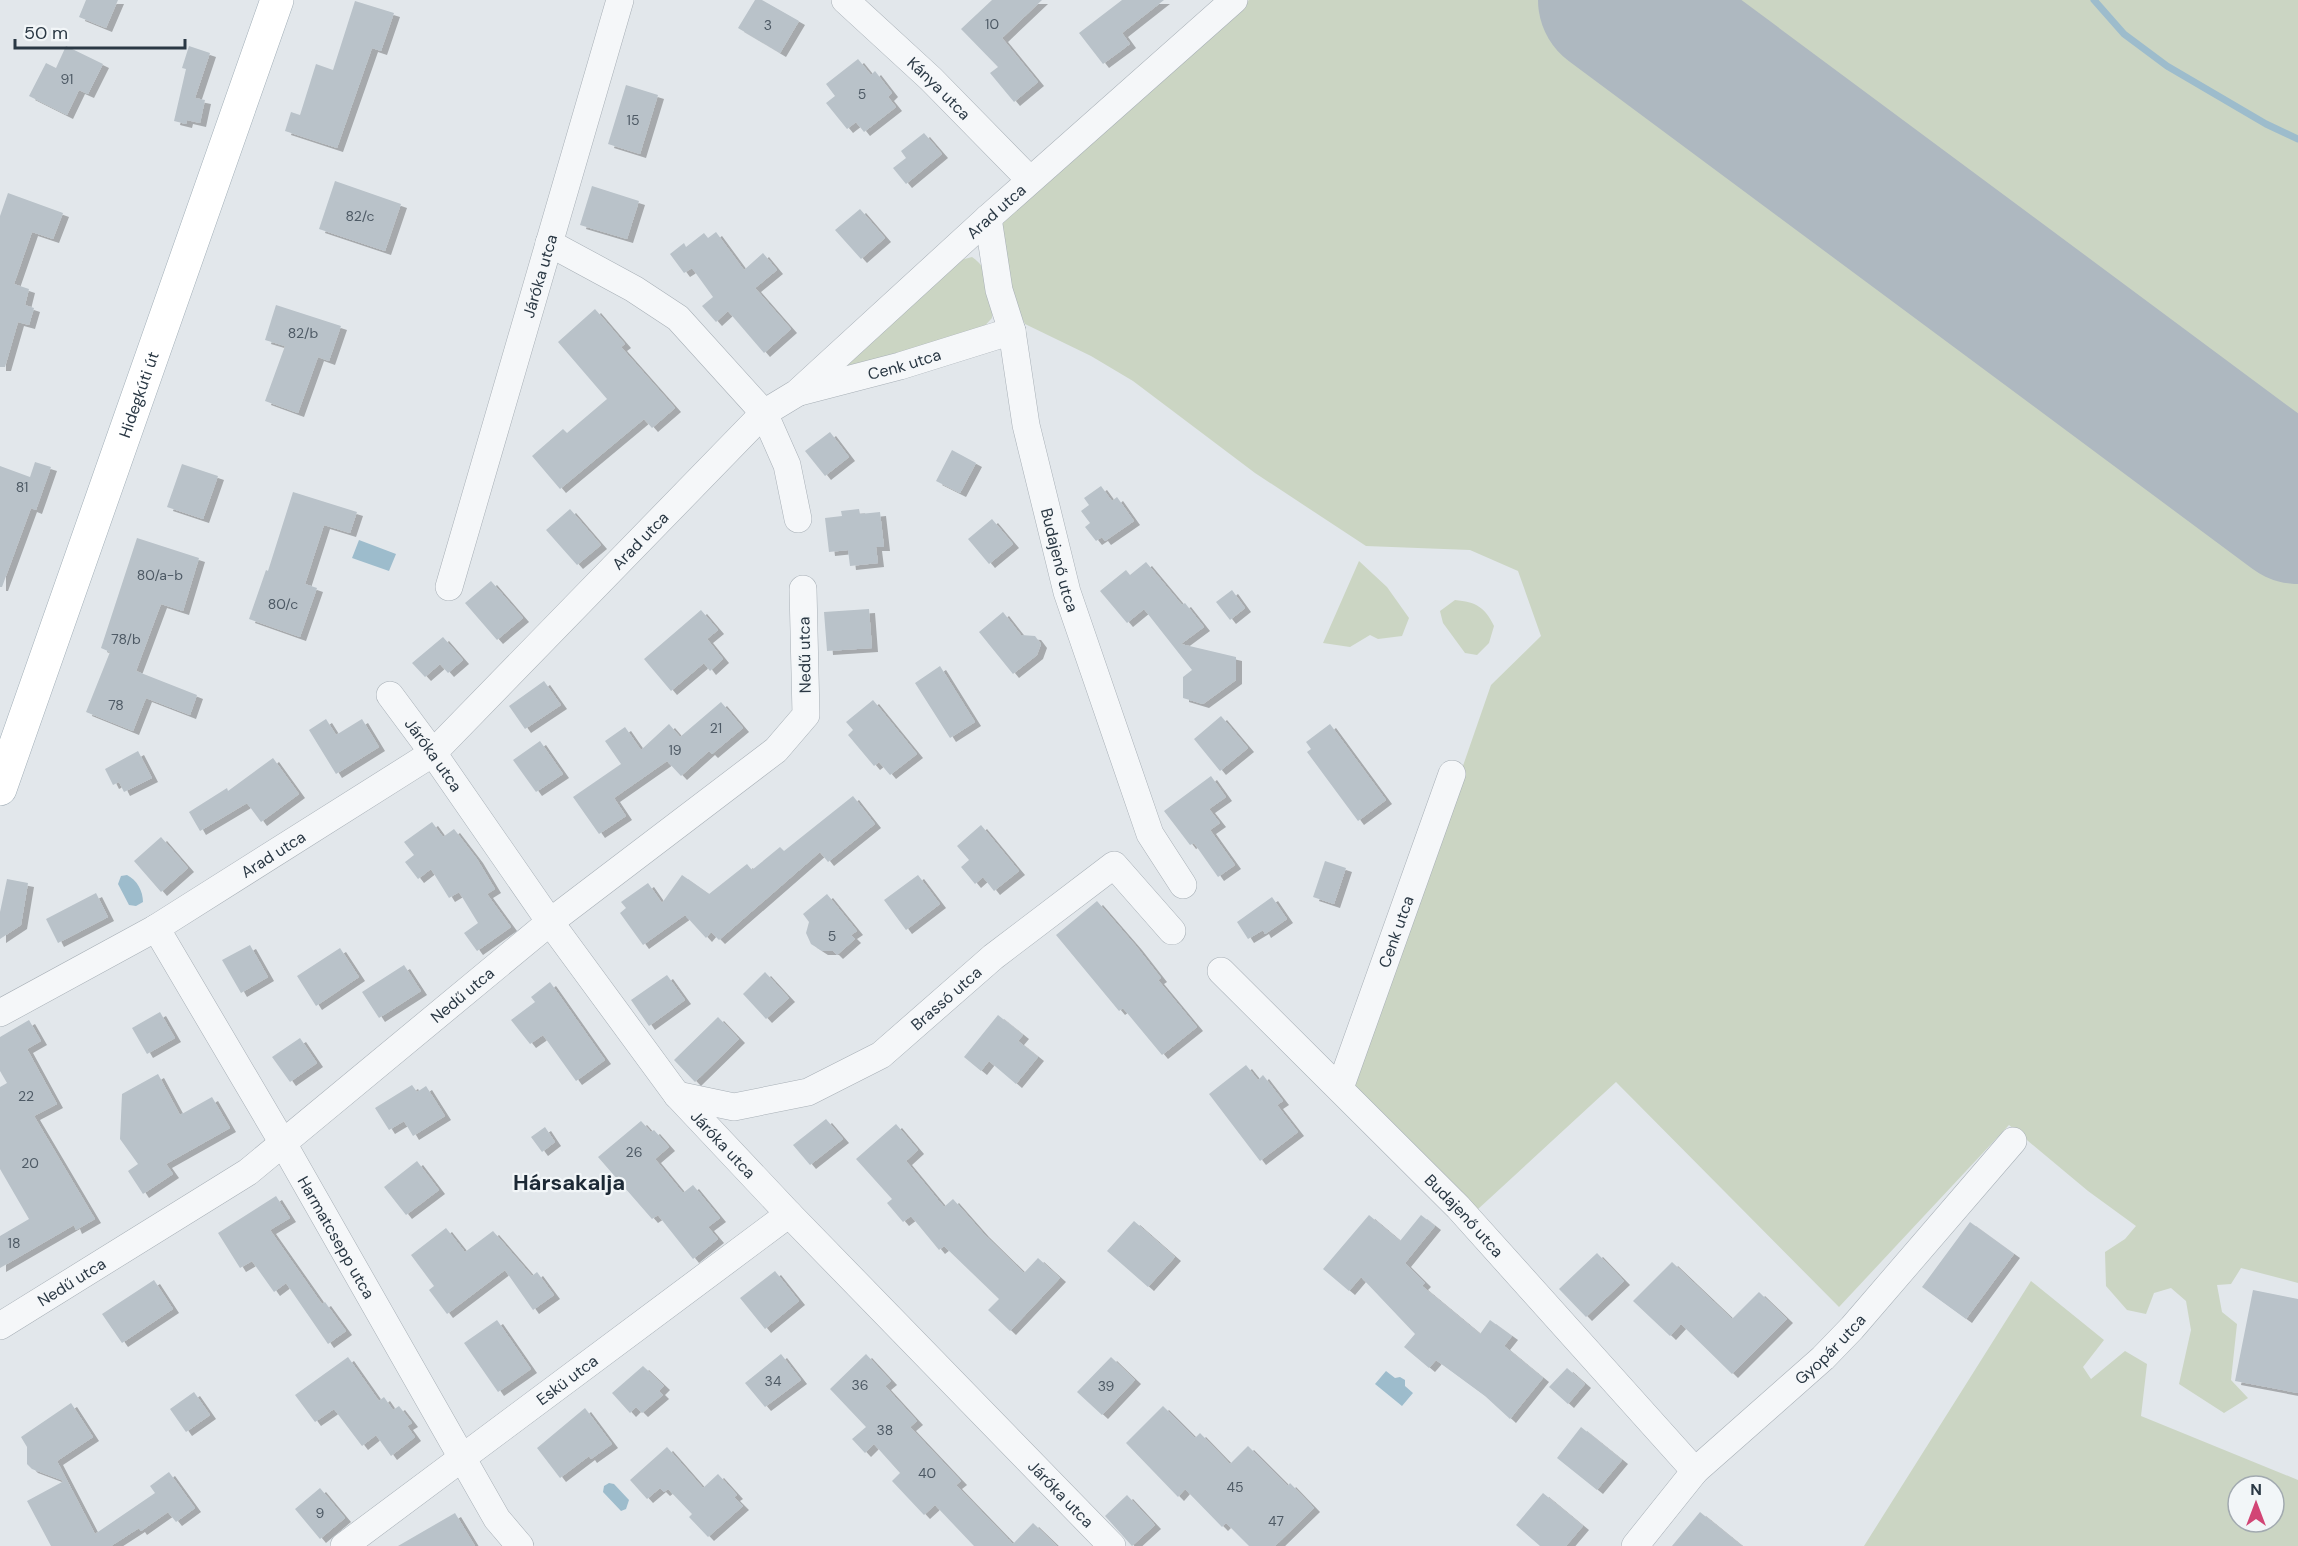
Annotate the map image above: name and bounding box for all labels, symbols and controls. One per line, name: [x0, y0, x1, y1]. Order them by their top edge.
scale bar: [15, 12, 184, 50]
house number: 10: [985, 15, 999, 33]
house number: 3: [764, 16, 772, 34]
text: 50 m: [24, 21, 68, 45]
street label: Kánya utca: [903, 52, 975, 124]
house number: 91: [61, 70, 73, 88]
house number: 5: [858, 85, 866, 103]
house number: 15: [627, 111, 639, 129]
street label: Arad utca: [962, 179, 1030, 244]
house number: 82/c: [345, 207, 375, 225]
street label: Járóka utca: [518, 232, 562, 320]
house number: 82/b: [288, 324, 319, 342]
street label: Cenk utca: [866, 344, 944, 385]
street label: Hidegkúti út: [114, 349, 164, 441]
house number: 81: [16, 478, 28, 496]
street label: Budajenő utca: [1036, 506, 1083, 615]
street label: Arad utca: [607, 507, 673, 574]
house number: 80/a-b: [137, 566, 183, 584]
house number: 80/c: [268, 595, 298, 613]
street label: Nedű utca: [793, 616, 816, 694]
house number: 78/b: [111, 630, 141, 648]
house number: 78: [108, 696, 124, 714]
street label: Járóka utca: [400, 714, 467, 796]
house number: 21: [710, 719, 722, 737]
house number: 19: [668, 741, 682, 759]
street label: Arad utca: [237, 826, 310, 883]
street label: Cenk utca: [1374, 893, 1419, 971]
house number: 5: [828, 927, 836, 945]
street label: Brassó utca: [907, 962, 986, 1035]
street label: Nedű utca: [426, 963, 499, 1028]
house number: 22: [18, 1087, 34, 1105]
street label: Járóka utca: [686, 1106, 760, 1183]
house number: 26: [626, 1143, 642, 1161]
house number: 20: [21, 1154, 39, 1172]
district label: Hársakalja: [513, 1168, 625, 1197]
street label: Budajenő utca: [1420, 1170, 1508, 1262]
street label: Harmatcsepp utca: [293, 1172, 379, 1303]
house number: 18: [8, 1234, 20, 1252]
street label: Nedű utca: [33, 1253, 110, 1311]
street label: Gyopár utca: [1790, 1310, 1870, 1389]
street label: Eskü utca: [532, 1350, 602, 1410]
house number: 34: [765, 1372, 782, 1390]
house number: 36: [851, 1376, 869, 1394]
house number: 39: [1098, 1377, 1115, 1395]
house number: 38: [877, 1421, 893, 1439]
street label: Járóka utca: [1023, 1456, 1098, 1532]
house number: 40: [918, 1464, 936, 1482]
north arrow: [2226, 1474, 2286, 1534]
house number: 45: [1226, 1478, 1244, 1496]
text: N: [2250, 1479, 2262, 1500]
house number: 9: [316, 1504, 325, 1522]
house number: 47: [1268, 1512, 1284, 1530]

